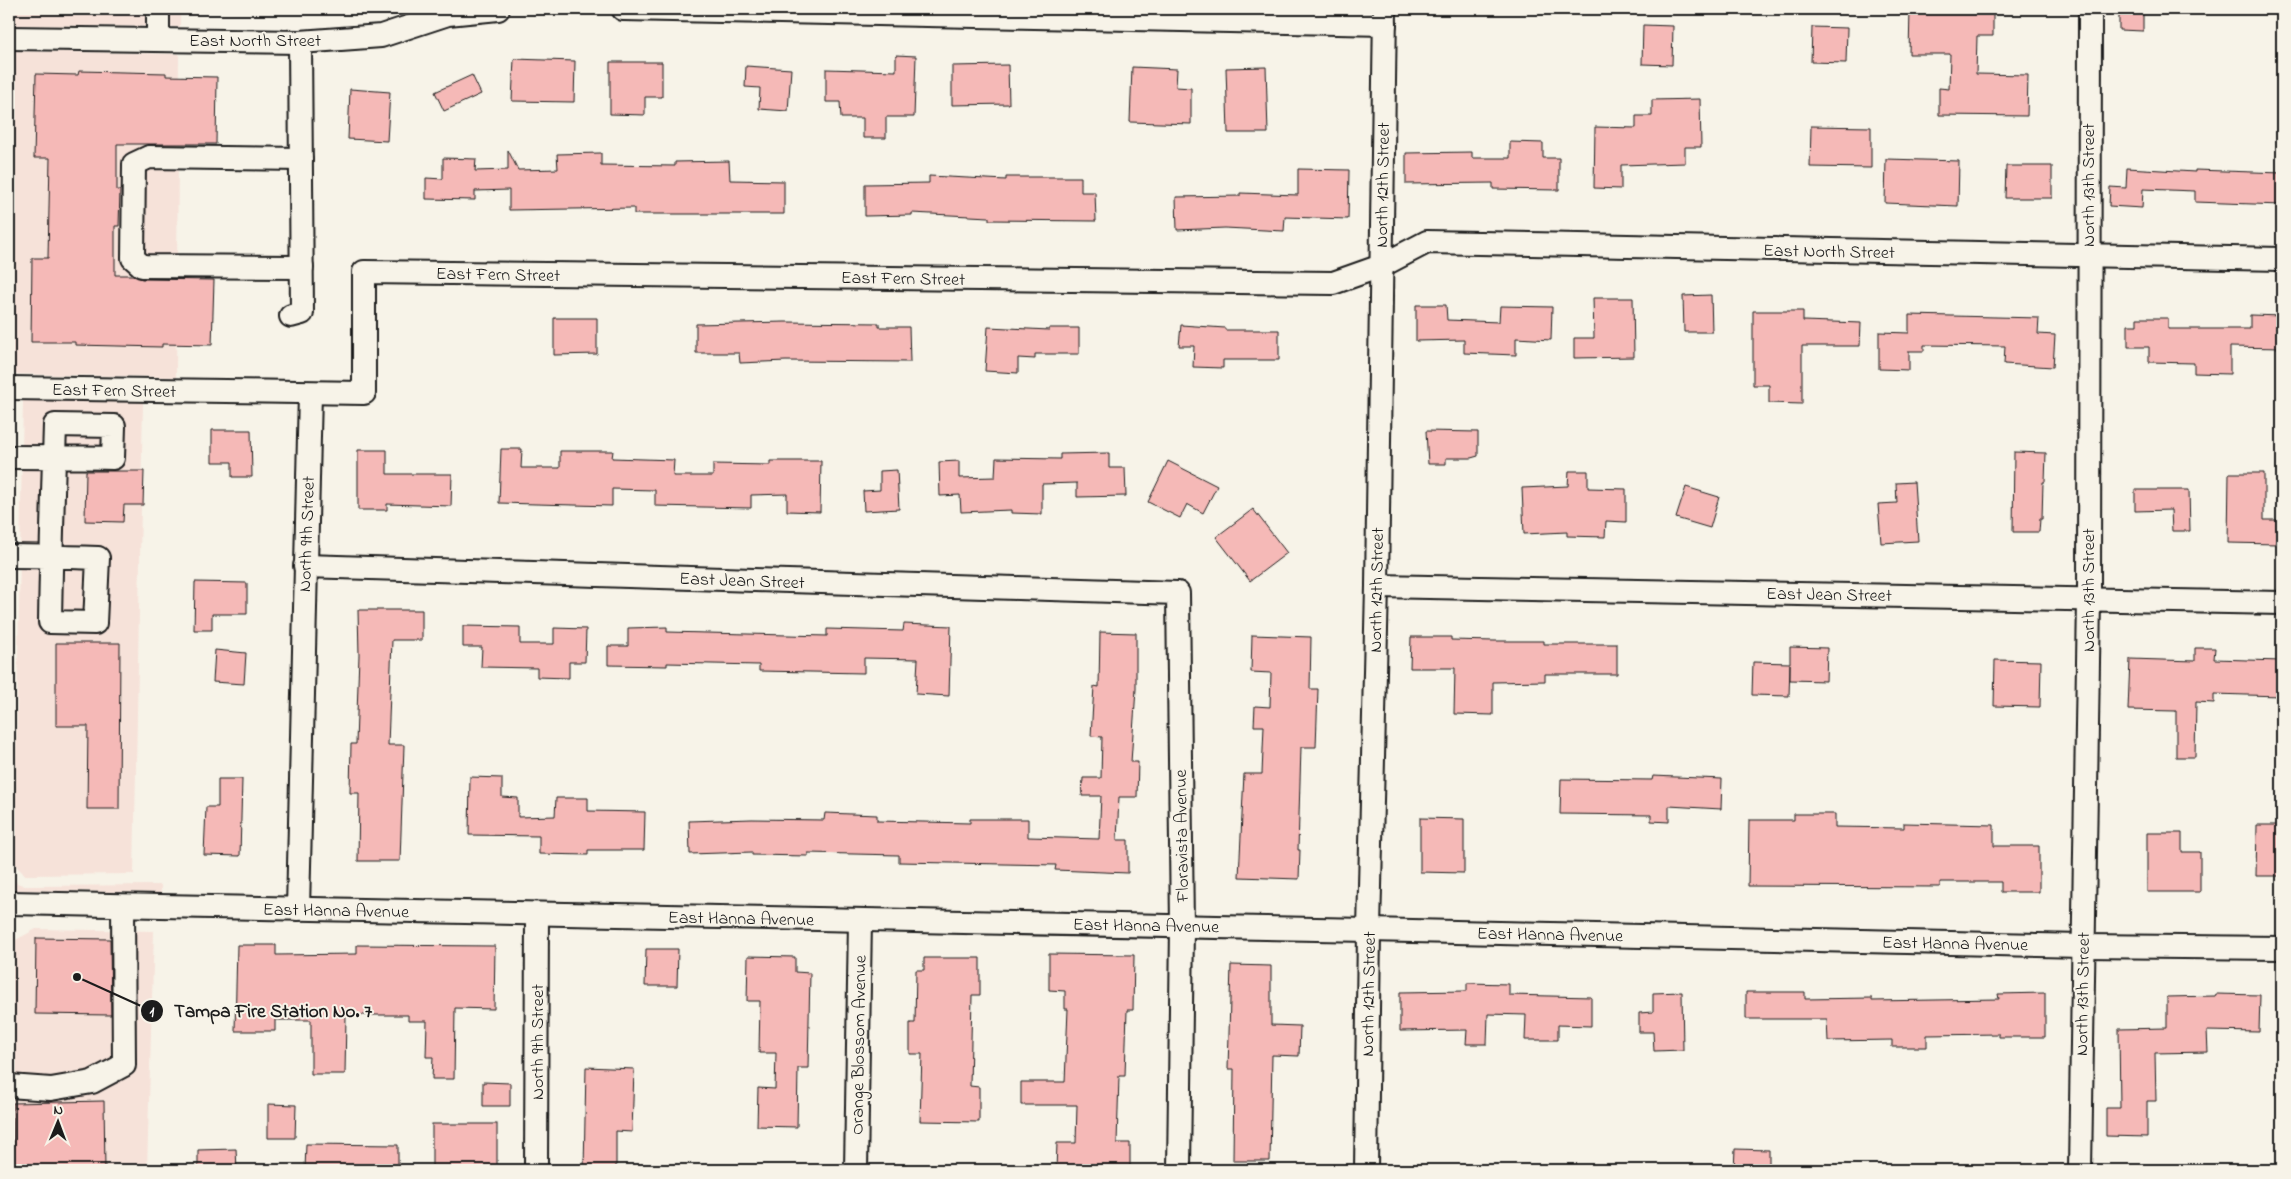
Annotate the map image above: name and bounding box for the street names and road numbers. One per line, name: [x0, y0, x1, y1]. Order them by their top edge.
street label: East North Street: [189, 29, 321, 55]
street label: North 12th Street: [1370, 122, 1398, 248]
street label: North 13th Street: [2077, 123, 2103, 247]
street label: East North Street: [1763, 239, 1895, 267]
street label: East Fern Street: [436, 262, 560, 290]
street label: East Fern Street: [841, 266, 965, 294]
street label: East Fern Street: [52, 378, 176, 406]
street label: North 9th Street: [293, 476, 323, 593]
street label: North 12th Street: [1364, 527, 1392, 653]
street label: North 13th Street: [2077, 528, 2103, 652]
street label: East Jean Street: [679, 567, 805, 597]
street label: East Jean Street: [1766, 582, 1892, 610]
street label: Floravista Avenue: [1169, 768, 1197, 904]
street label: East Hanna Avenue: [263, 898, 410, 926]
street label: East Hanna Avenue: [668, 906, 815, 934]
street label: East Hanna Avenue: [1073, 913, 1220, 941]
street label: East Hanna Avenue: [1477, 922, 1624, 950]
street label: North 12th Street: [1356, 931, 1384, 1057]
street label: East Hanna Avenue: [1882, 931, 2029, 959]
street label: North 13th Street: [2070, 932, 2098, 1056]
street label: Orange Blossom Avenue: [845, 954, 876, 1135]
street label: North 9th Street: [526, 984, 552, 1100]

